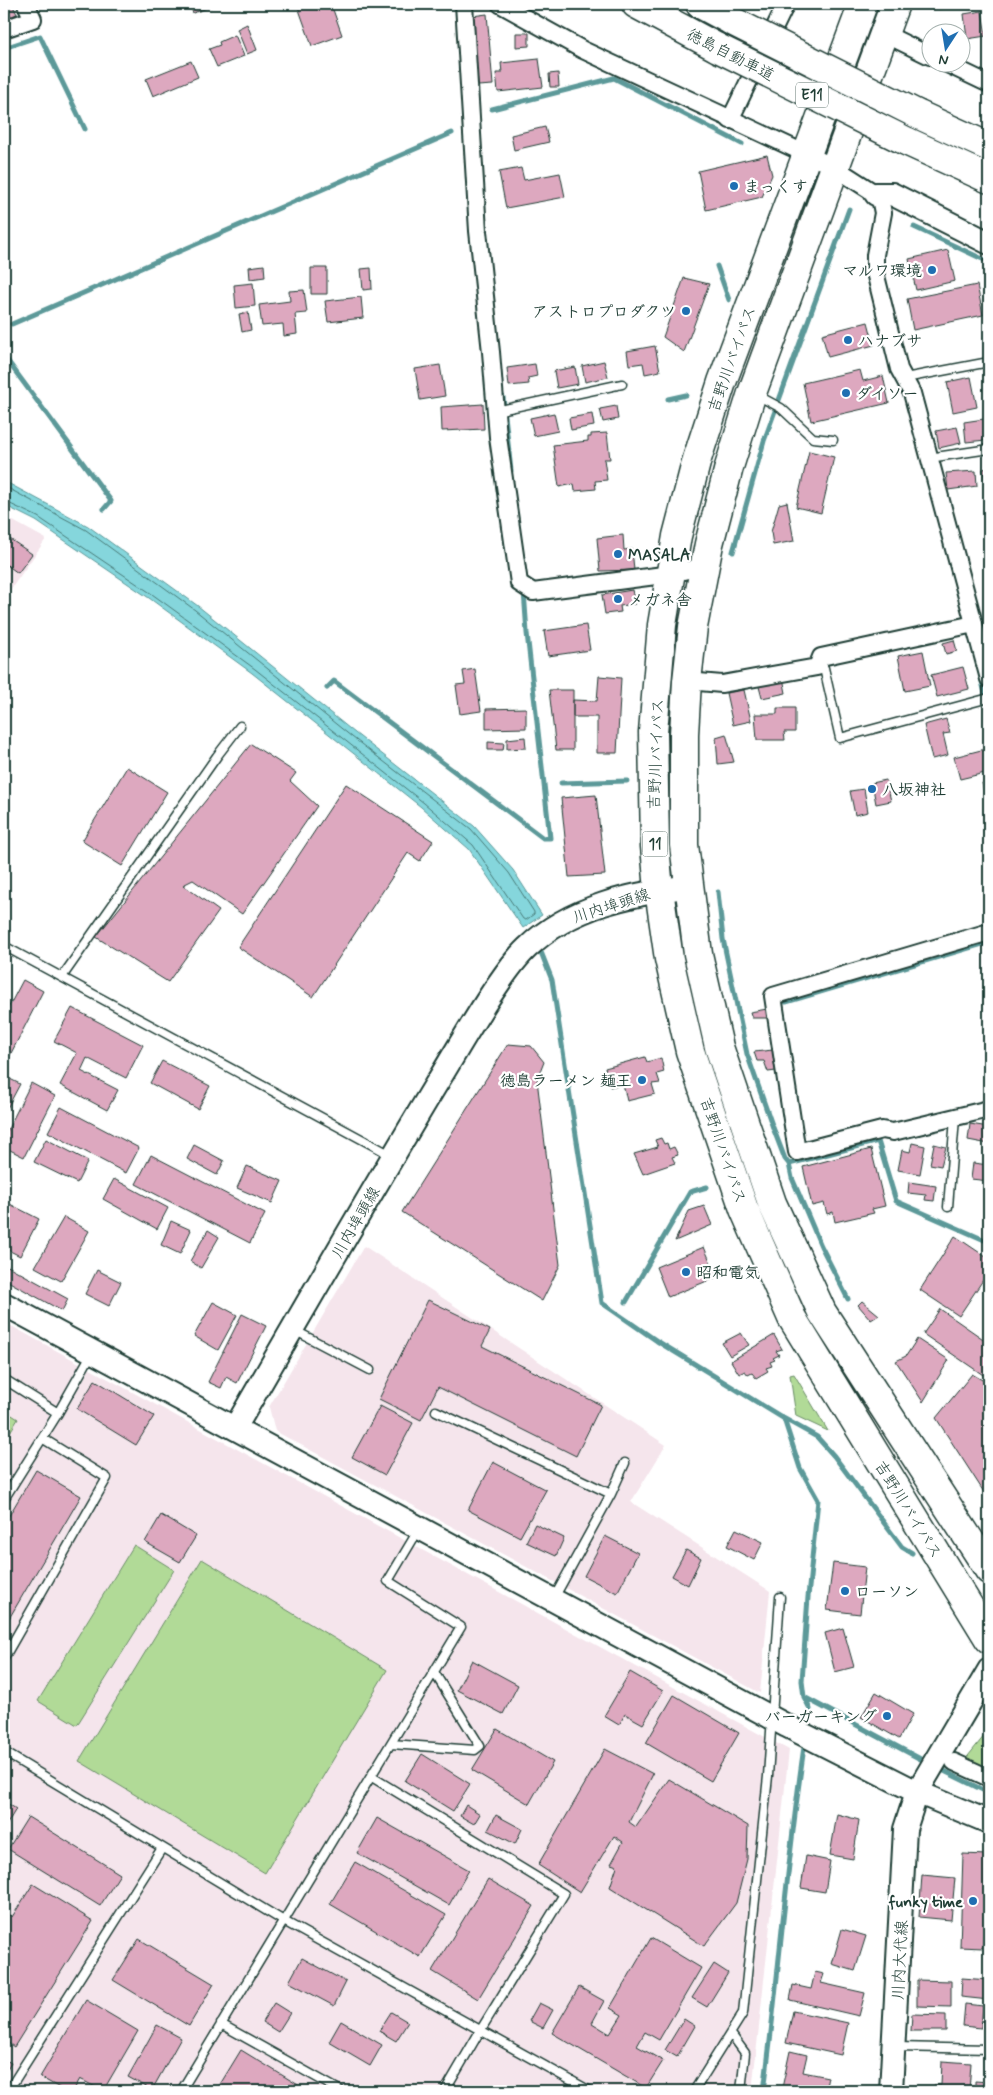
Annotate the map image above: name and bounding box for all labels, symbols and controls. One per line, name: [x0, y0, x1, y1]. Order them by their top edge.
north arrow: [920, 22, 970, 72]
street label: 徳島自動車道: [683, 24, 778, 86]
text: N: [937, 50, 950, 70]
road number: E11: [796, 82, 828, 108]
place label: まっくす: [744, 177, 808, 198]
marker: まっくす: [728, 180, 740, 192]
place label: マルワ環境: [842, 261, 922, 282]
marker: マルワ環境: [926, 264, 938, 276]
place label: アストロプロダクツ: [532, 302, 676, 323]
street label: 吉野川バイパス: [703, 303, 761, 416]
marker: アストロプロダクツ: [680, 305, 692, 317]
place label: ハナブサ: [858, 331, 922, 352]
marker: ハナブサ: [842, 334, 854, 346]
place label: ダイソー: [856, 384, 918, 405]
marker: ダイソー: [840, 387, 852, 399]
place label: MASALA: [628, 545, 691, 566]
marker: MASALA: [612, 548, 624, 560]
place label: メガネ舎: [628, 590, 692, 611]
marker: メガネ舎: [612, 593, 624, 605]
street label: 吉野川バイパス: [644, 698, 669, 810]
place label: 八坂神社: [882, 780, 946, 801]
marker: 八坂神社: [866, 783, 878, 795]
road number: 11: [642, 832, 668, 856]
street label: 川内埠頭線: [570, 884, 653, 929]
place label: 徳島ラーメン 麺王: [500, 1071, 632, 1092]
marker: 徳島ラーメン 麺王: [636, 1074, 648, 1086]
street label: 吉野川バイパス: [694, 1094, 751, 1207]
street label: 川内埠頭線: [327, 1183, 385, 1263]
place label: 昭和電気: [696, 1263, 760, 1284]
marker: 昭和電気: [680, 1266, 692, 1278]
street label: 吉野川バイパス: [869, 1457, 946, 1563]
place label: ローソン: [855, 1582, 919, 1603]
marker: ローソン: [839, 1585, 851, 1597]
place label: バーガーキング: [765, 1707, 877, 1728]
marker: バーガーキング: [881, 1710, 893, 1722]
place label: funky time: [888, 1892, 963, 1913]
marker: funky time: [967, 1895, 979, 1907]
street label: 川内大代線: [888, 1920, 913, 2001]

